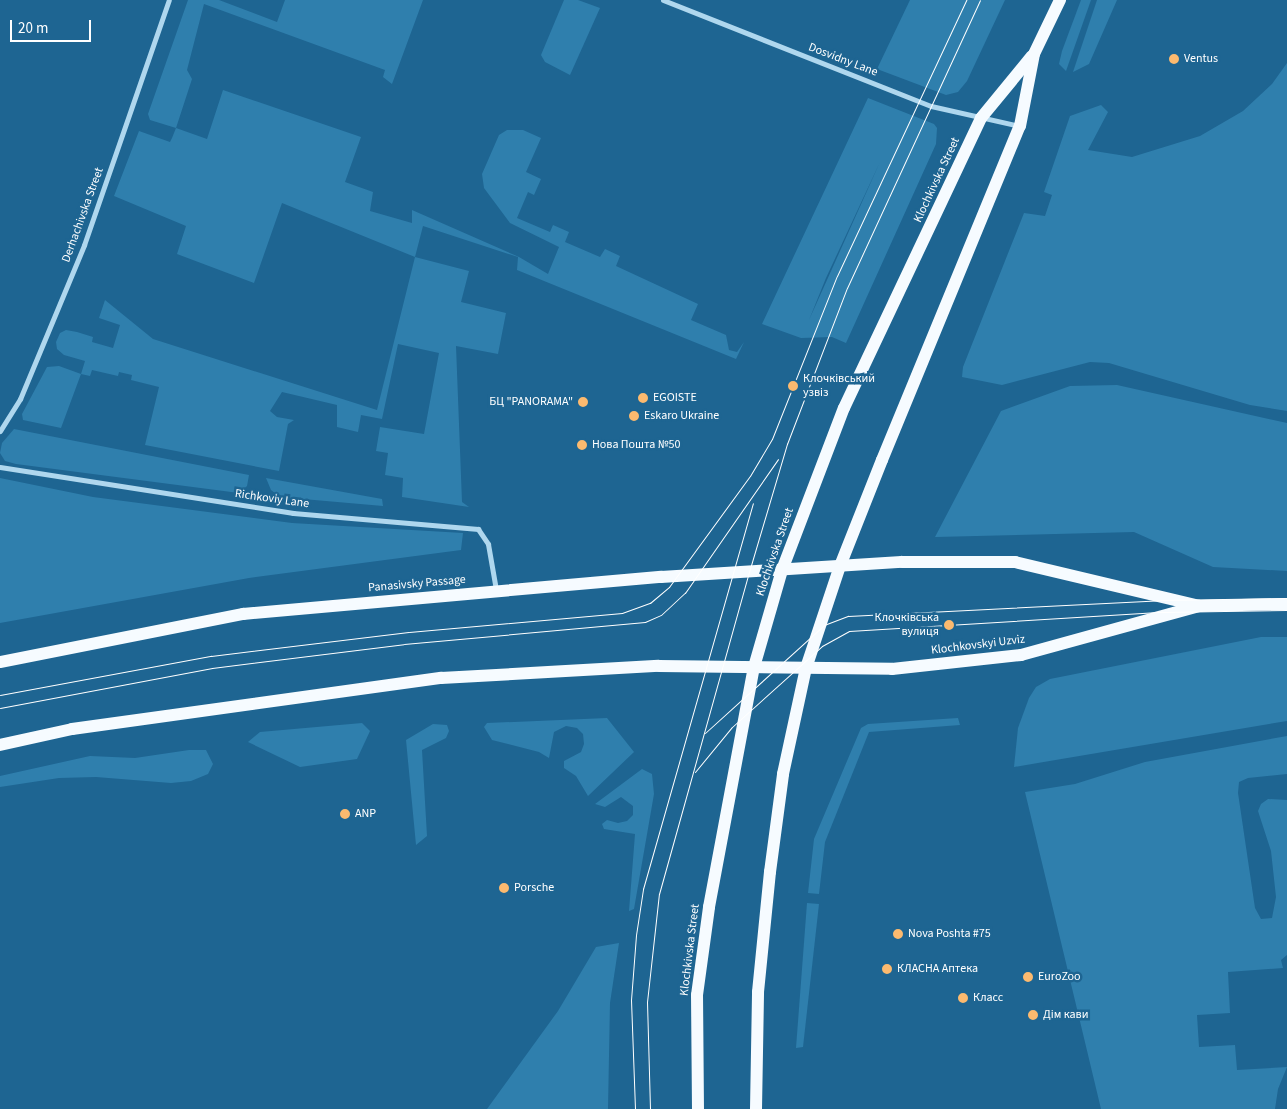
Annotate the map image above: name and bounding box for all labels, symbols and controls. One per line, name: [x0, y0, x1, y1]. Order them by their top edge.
scale bar: [12, 10, 94, 42]
text: 20 m: [18, 18, 48, 39]
street label: Dosvidny Lane: [806, 40, 880, 80]
place label: Ventus: [1184, 52, 1218, 66]
marker: Ventus: [1168, 53, 1180, 65]
street label: Klochkivska Street: [911, 135, 963, 225]
street label: Derhachivska Street: [59, 166, 107, 264]
place label: Клочківський узвіз: [803, 372, 875, 400]
marker: Клочківський узвіз: [787, 380, 799, 392]
place label: EGOISTE: [653, 391, 697, 405]
marker: EGOISTE: [637, 392, 649, 404]
place label: БЦ "PANORAMA": [489, 395, 573, 409]
marker: БЦ "PANORAMA": [577, 396, 589, 408]
place label: Eskaro Ukraine: [644, 409, 719, 423]
marker: Eskaro Ukraine: [628, 410, 640, 422]
place label: Нова Пошта №50: [592, 438, 680, 452]
marker: Нова Пошта №50: [576, 439, 588, 451]
street label: Richkoviy Lane: [234, 487, 310, 511]
street label: Klochkivska Street: [753, 506, 797, 598]
street label: Panasivsky Passage: [368, 573, 466, 595]
place label: Клочківська вулиця: [875, 611, 939, 639]
marker: Клочківська вулиця: [943, 619, 955, 631]
street label: Klochkovskyi Uzviz: [930, 632, 1026, 658]
place label: ANP: [355, 807, 376, 821]
marker: ANP: [339, 808, 351, 820]
place label: Porsche: [514, 881, 554, 895]
marker: Porsche: [498, 882, 510, 894]
street label: Klochkivska Street: [677, 903, 703, 997]
place label: Nova Poshta #75: [908, 927, 991, 941]
marker: Nova Poshta #75: [892, 928, 904, 940]
place label: КЛАСНА Аптека: [897, 962, 978, 976]
marker: КЛАСНА Аптека: [881, 963, 893, 975]
place label: EuroZoo: [1038, 970, 1081, 984]
marker: EuroZoo: [1022, 971, 1034, 983]
place label: Класс: [973, 991, 1003, 1005]
marker: Класс: [957, 992, 969, 1004]
place label: Дім кави: [1043, 1008, 1088, 1022]
marker: Дім кави: [1027, 1009, 1039, 1021]

